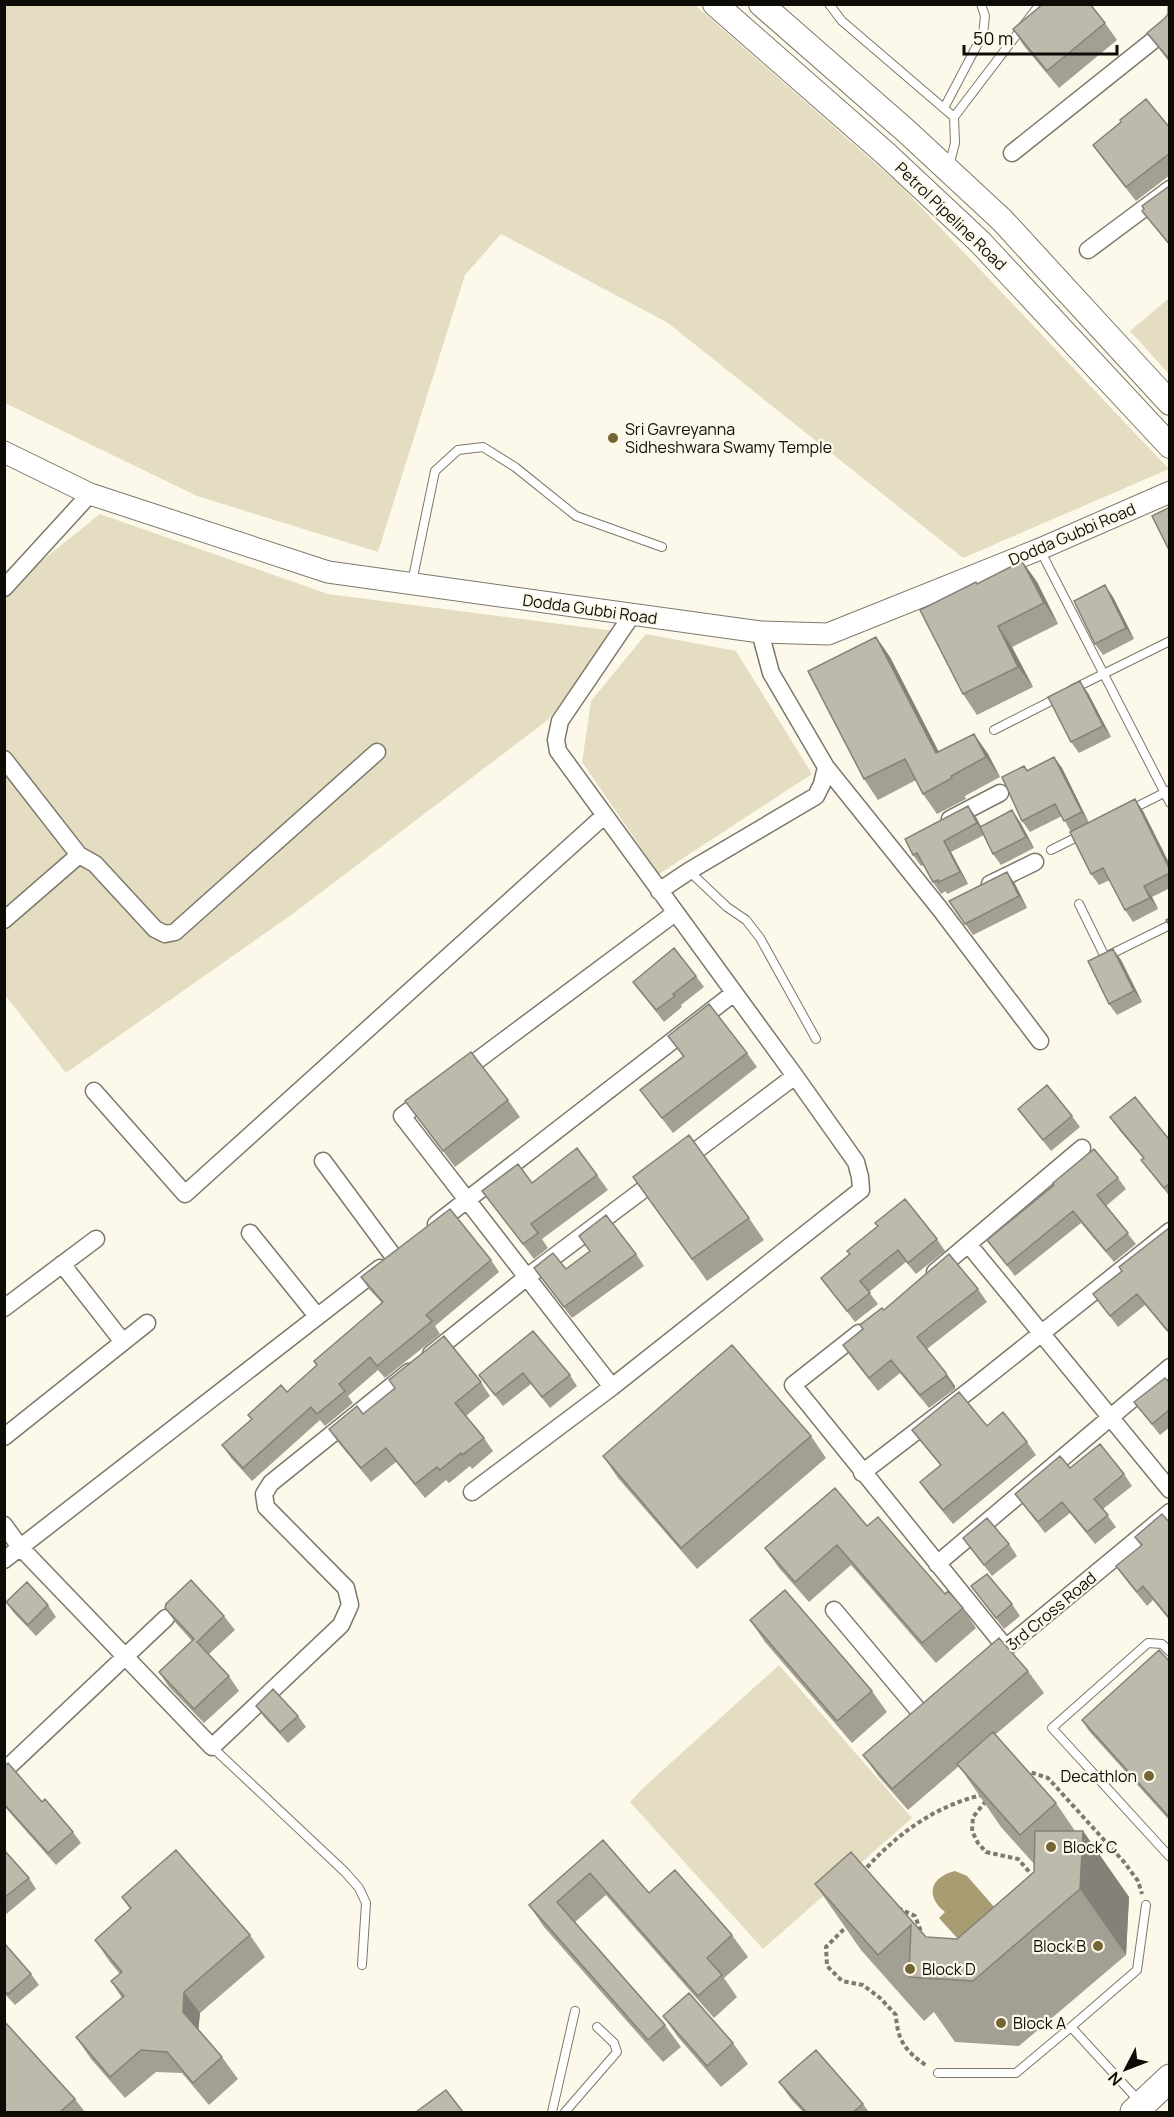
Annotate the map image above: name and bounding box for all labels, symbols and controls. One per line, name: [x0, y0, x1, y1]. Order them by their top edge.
scale bar: [964, 18, 1117, 56]
text: 50 m: [973, 26, 1013, 50]
street label: Petrol Pipeline Road: [890, 157, 1012, 275]
place label: Sri Gavreyanna Sidheshwara Swamy Temple: [625, 418, 832, 458]
marker: Sri Gavreyanna Sidheshwara Swamy Temple: [606, 431, 620, 445]
street label: Dodda Gubbi Road: [1005, 497, 1139, 571]
street label: Dodda Gubbi Road: [521, 589, 659, 629]
street label: 3rd Cross Road: [1001, 1567, 1101, 1655]
place label: Decathlon: [1061, 1765, 1137, 1787]
marker: Decathlon: [1142, 1769, 1156, 1783]
place label: Block C: [1063, 1836, 1117, 1858]
marker: Block C: [1044, 1840, 1058, 1854]
place label: Block B: [1033, 1935, 1086, 1957]
marker: Block B: [1091, 1939, 1105, 1953]
place label: Block D: [922, 1958, 976, 1980]
marker: Block D: [903, 1962, 917, 1976]
place label: Block A: [1013, 2012, 1066, 2034]
marker: Block A: [994, 2016, 1008, 2030]
north arrow: [1096, 2039, 1156, 2099]
text: N: [1103, 2067, 1127, 2091]

